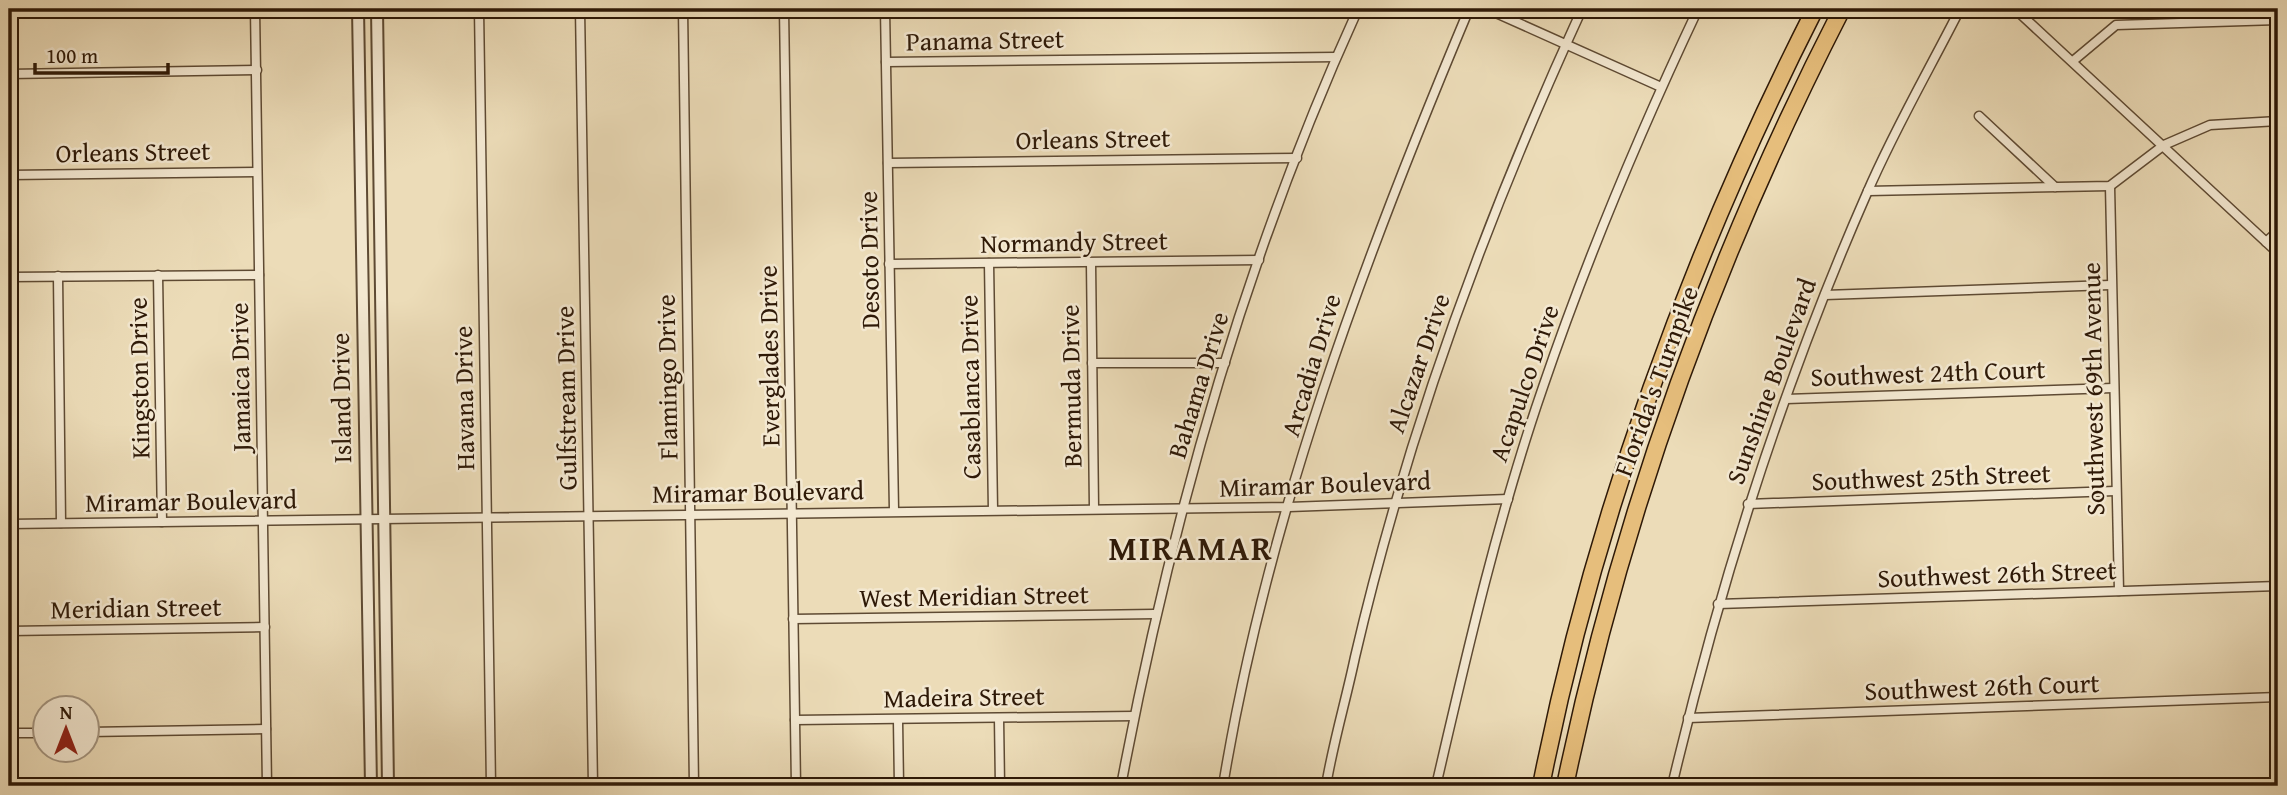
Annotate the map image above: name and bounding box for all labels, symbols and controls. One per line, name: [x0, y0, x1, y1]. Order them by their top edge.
street label: Panama Street: [906, 19, 1064, 60]
scale bar: [35, 32, 168, 76]
text: 100 m: [46, 40, 98, 71]
street label: Orleans Street: [1015, 118, 1171, 159]
street label: Orleans Street: [55, 131, 211, 172]
street label: Desoto Drive: [848, 191, 889, 329]
street label: Normandy Street: [980, 220, 1168, 263]
street label: Southwest 69th Avenue: [2071, 262, 2114, 516]
street label: Everglades Drive: [747, 265, 790, 447]
street label: Sunshine Boulevard: [1715, 272, 1826, 489]
street label: Florida's Turnpike: [1603, 280, 1708, 482]
street label: Alcazar Drive: [1375, 288, 1460, 438]
street label: Arcadia Drive: [1270, 289, 1351, 441]
street label: Flamingo Drive: [646, 294, 687, 460]
street label: Casablanca Drive: [948, 294, 991, 480]
street label: Kingston Drive: [118, 297, 159, 459]
street label: Acapulco Drive: [1478, 299, 1569, 467]
street label: Jamaica Drive: [219, 302, 260, 455]
street label: Bermuda Drive: [1050, 304, 1091, 468]
street label: Gulfstream Drive: [544, 305, 587, 491]
street label: Bahama Drive: [1157, 307, 1238, 463]
street label: Havana Drive: [443, 325, 484, 471]
street label: Island Drive: [320, 332, 361, 464]
street label: Southwest 24th Court: [1810, 349, 2046, 396]
street label: Southwest 25th Street: [1811, 453, 2051, 500]
street label: Miramar Boulevard: [1218, 460, 1432, 507]
street label: Miramar Boulevard: [652, 470, 864, 513]
street label: Miramar Boulevard: [85, 479, 297, 522]
district label: MIRAMAR: [1109, 524, 1273, 572]
street label: Southwest 26th Street: [1877, 550, 2117, 597]
street label: West Meridian Street: [859, 574, 1089, 617]
street label: Meridian Street: [50, 587, 222, 628]
street label: Southwest 26th Court: [1864, 663, 2100, 710]
street label: Madeira Street: [883, 676, 1045, 717]
north arrow: [32, 694, 102, 764]
text: N: [60, 698, 73, 726]

